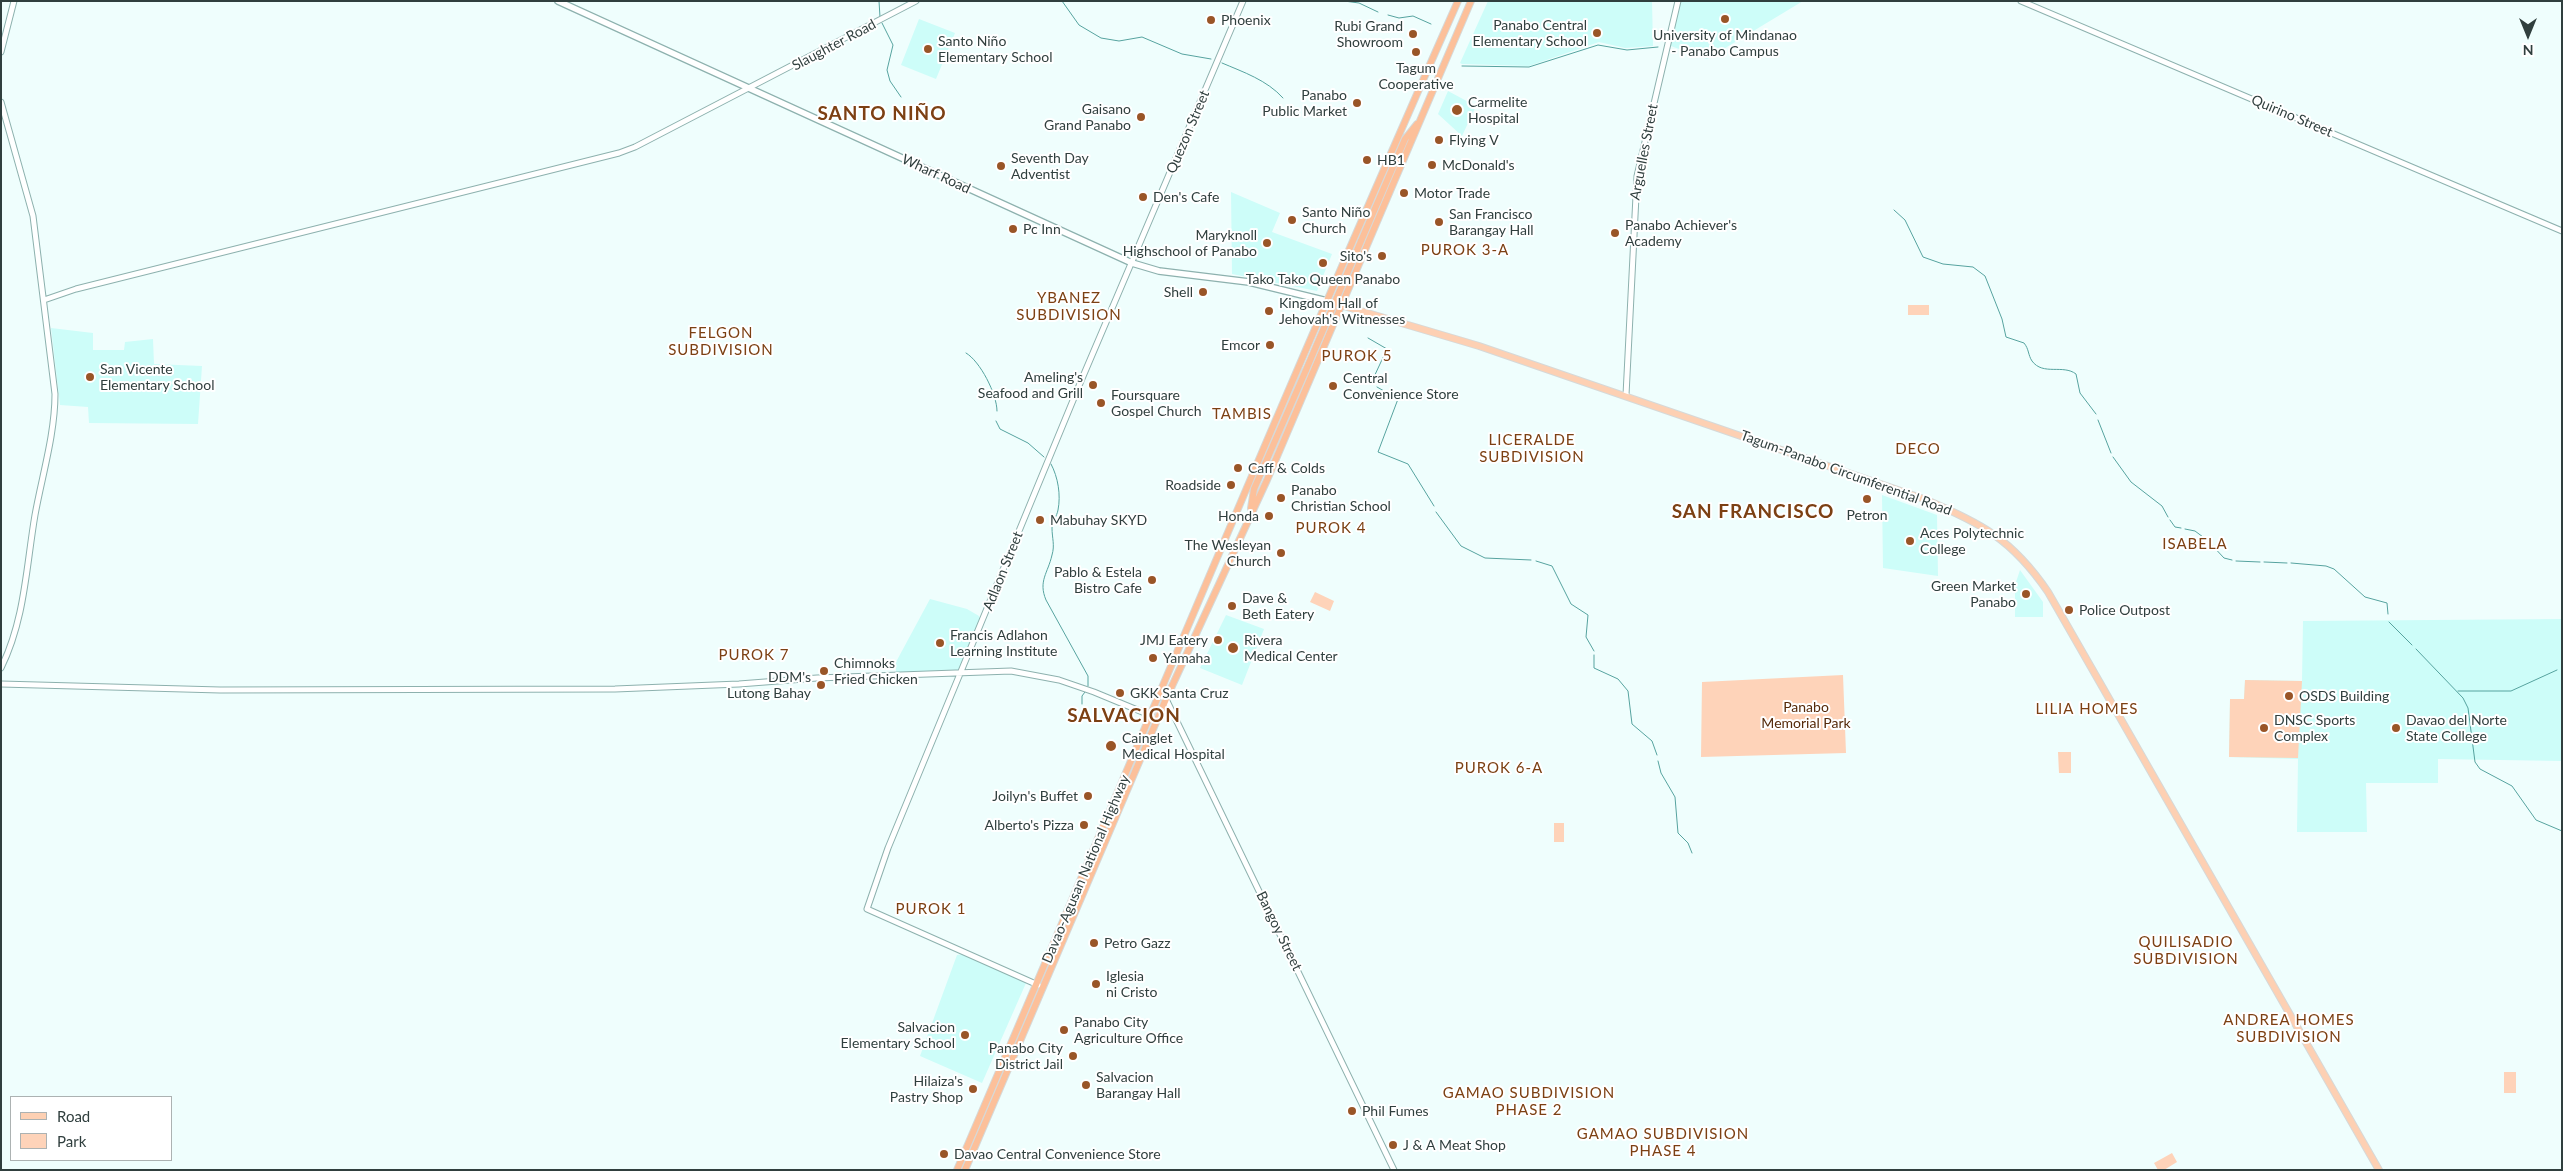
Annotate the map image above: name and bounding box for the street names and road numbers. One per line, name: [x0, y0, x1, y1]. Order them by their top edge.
street label: Slaughter Road: [789, 16, 879, 74]
street label: Quezon Street: [1163, 88, 1213, 176]
street label: Quirino Street: [2249, 91, 2335, 141]
street label: Arguelles Street: [1626, 103, 1662, 201]
street label: Wharf Road: [899, 151, 973, 197]
street label: Tagum-Panabo Circumferential Road: [1738, 427, 1954, 519]
street label: Adlaon Street: [980, 529, 1026, 613]
street label: Davao-Agusan National Highway: [1039, 772, 1133, 966]
street label: Bangoy Street: [1253, 889, 1305, 973]

